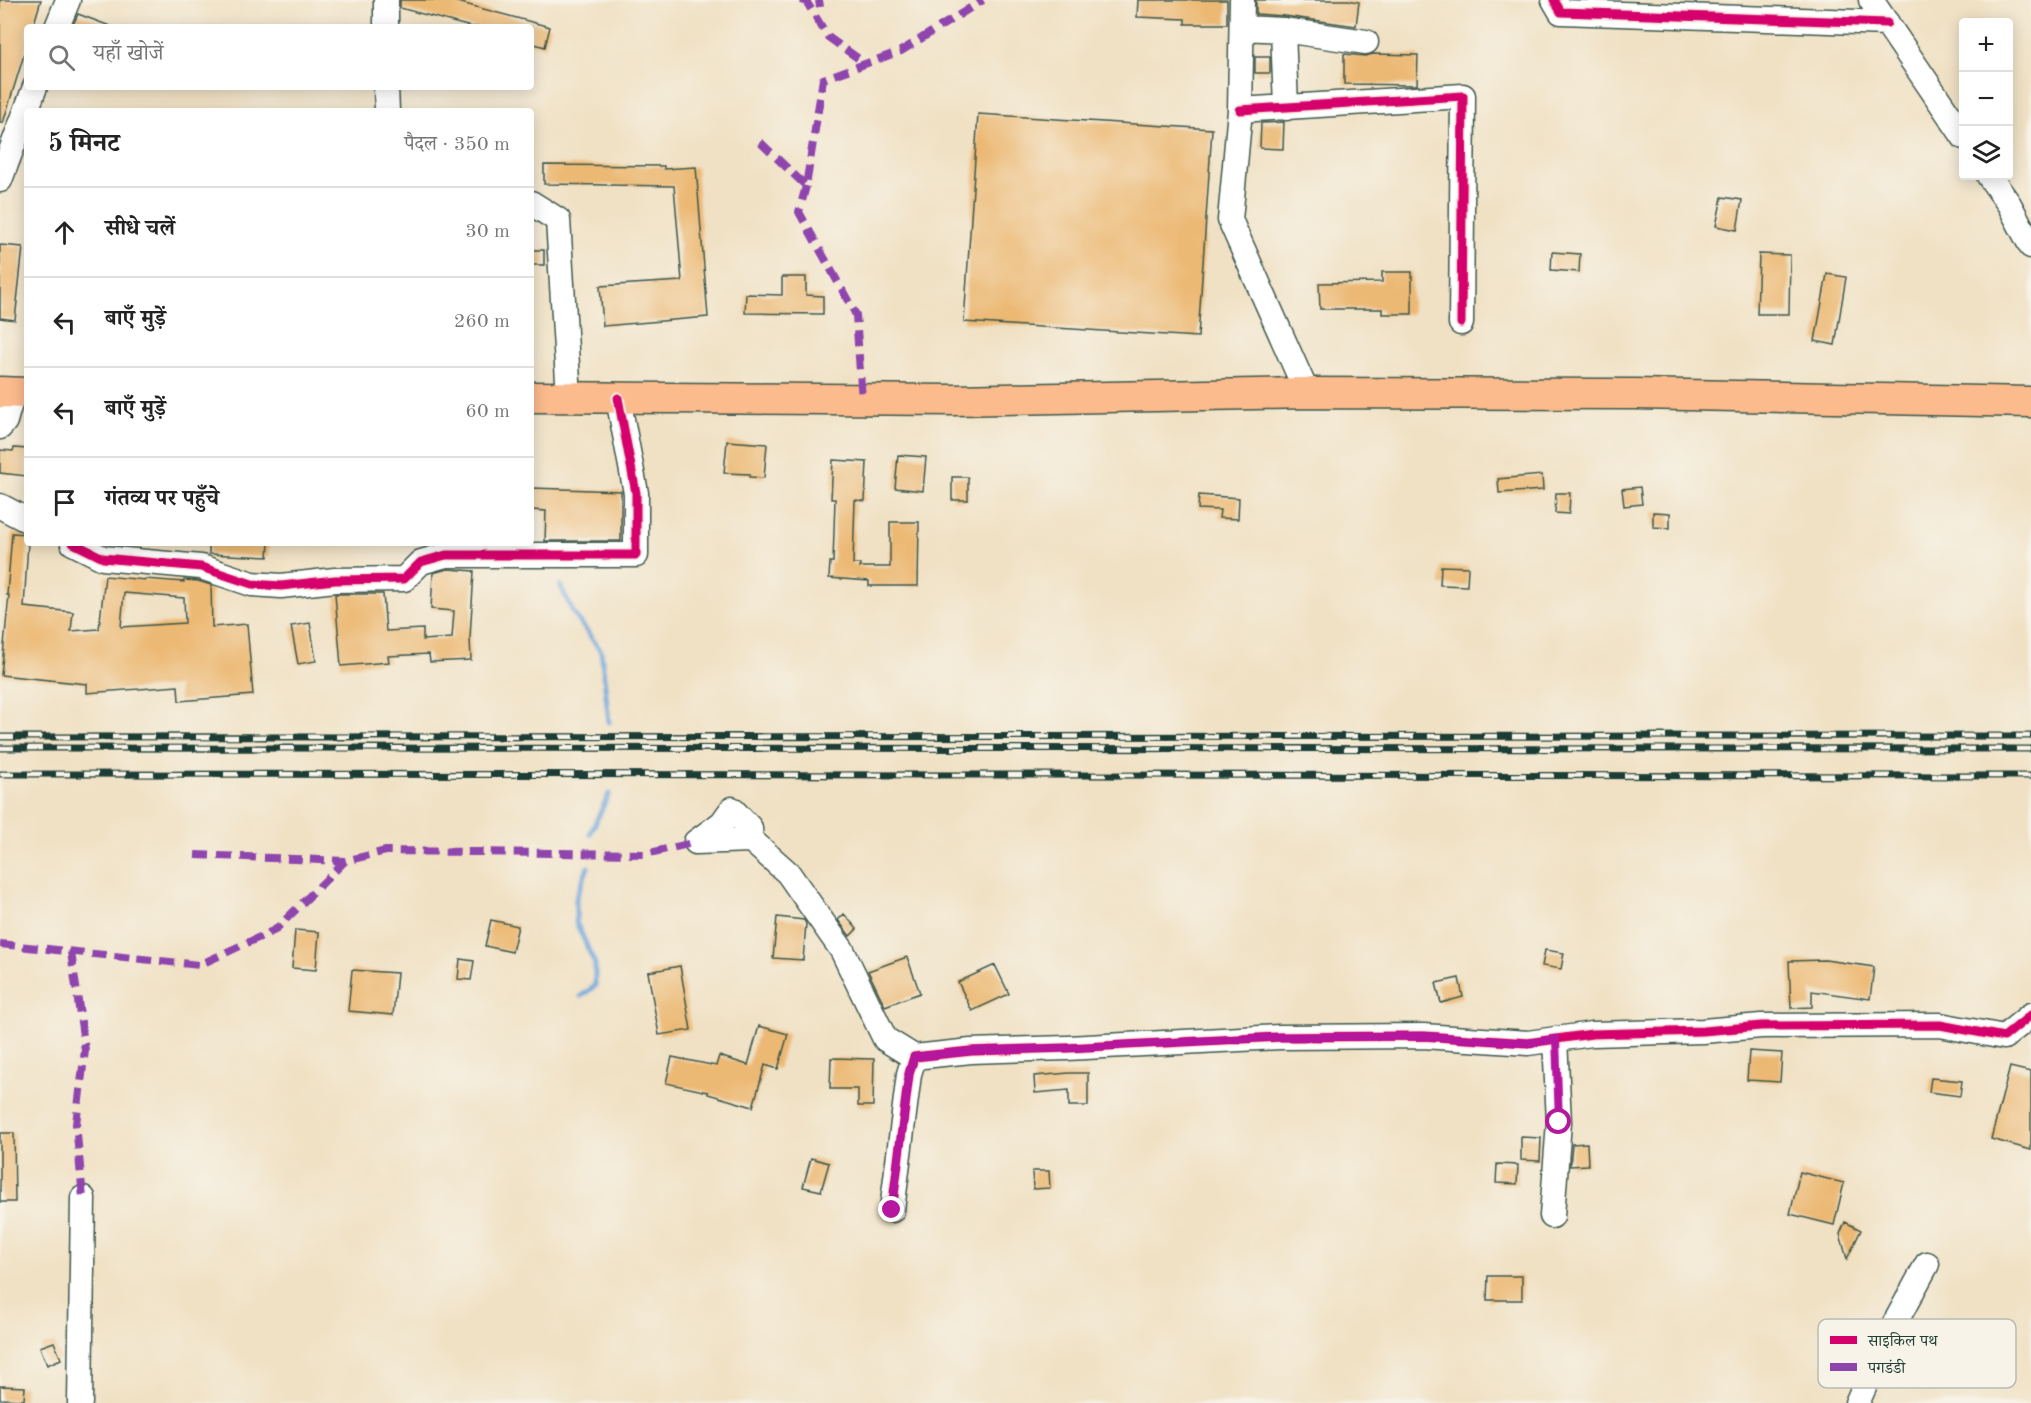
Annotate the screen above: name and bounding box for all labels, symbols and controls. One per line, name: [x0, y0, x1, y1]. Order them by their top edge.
map controls: [1959, 18, 2013, 180]
button: +: [1959, 18, 2013, 72]
search box: [24, 24, 534, 90]
icon: search: [45, 41, 78, 74]
text: यहाँ खोजें: [93, 43, 164, 65]
button: −: [1959, 72, 2013, 126]
button: layers: [1959, 126, 2013, 180]
text: 5 मिनट: [48, 131, 120, 157]
text: पैदल · 350 m: [404, 135, 510, 155]
icon: ahead: [48, 216, 81, 249]
text: सीधे चलें: [105, 218, 175, 240]
text: 30 m: [465, 222, 510, 242]
icon: left: [48, 306, 81, 339]
text: बाएँ मुड़ें: [105, 308, 166, 330]
text: 260 m: [454, 312, 510, 332]
icon: left: [48, 396, 81, 429]
text: बाएँ मुड़ें: [105, 398, 166, 420]
text: 60 m: [465, 402, 510, 422]
icon: arrive: [48, 486, 81, 519]
text: गंतव्य पर पहुँचे: [105, 488, 219, 510]
route start: [1545, 1108, 1571, 1134]
route end: [878, 1196, 904, 1222]
legend: [1818, 1319, 2016, 1388]
text: साइकिल पथ: [1867, 1332, 1938, 1350]
text: पगडंडी: [1867, 1358, 1906, 1377]

